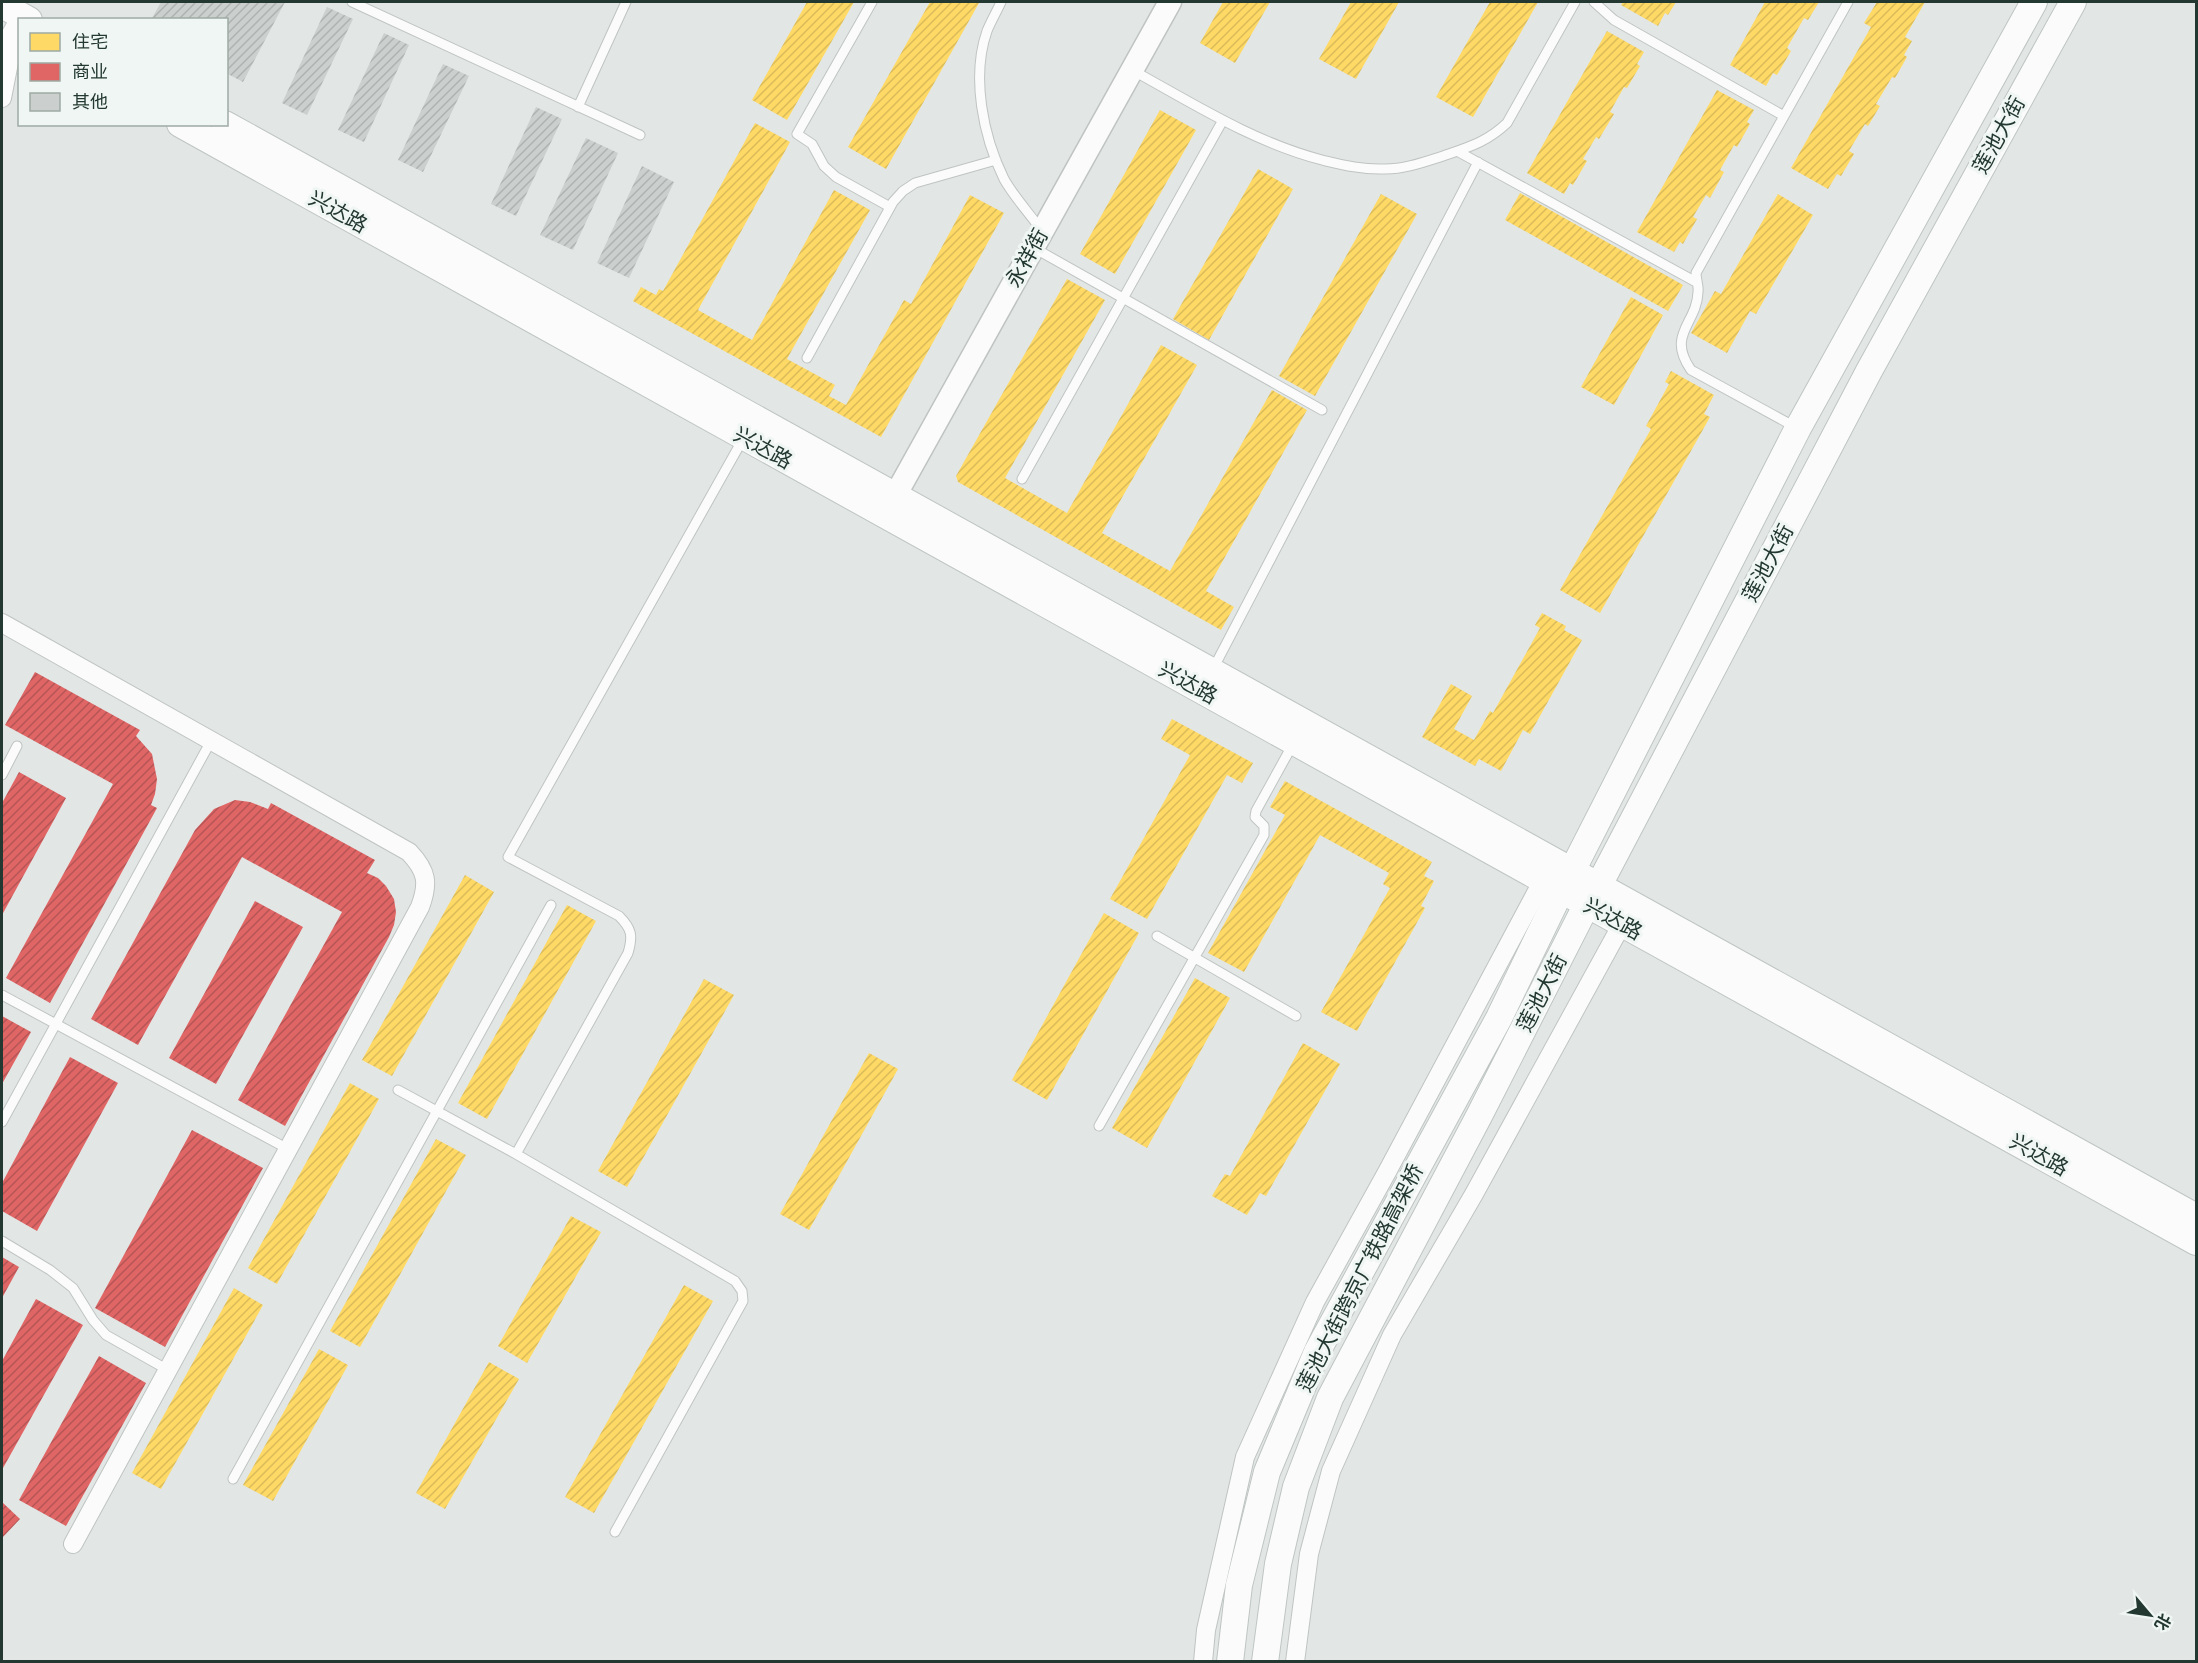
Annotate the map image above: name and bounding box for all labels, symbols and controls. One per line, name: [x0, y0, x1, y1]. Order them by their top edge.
legend: [18, 18, 228, 126]
text: 住宅: [72, 31, 108, 52]
text: 商业: [72, 61, 108, 82]
text: 其他: [72, 91, 108, 112]
street label: 莲池大街: [1967, 92, 2030, 178]
street label: 兴达路: [305, 185, 372, 238]
street label: 永祥街: [1000, 224, 1053, 291]
street label: 兴达路: [730, 421, 797, 474]
street label: 莲池大街: [1737, 520, 1798, 606]
street label: 兴达路: [1155, 656, 1222, 709]
street label: 兴达路: [1580, 892, 1647, 945]
street label: 莲池大街: [1511, 950, 1572, 1036]
street label: 兴达路: [2006, 1128, 2073, 1181]
street label: 莲池大街跨京广铁路高架桥: [1291, 1160, 1428, 1396]
north arrow: [2120, 1585, 2180, 1645]
text: 北: [2150, 1610, 2175, 1634]

